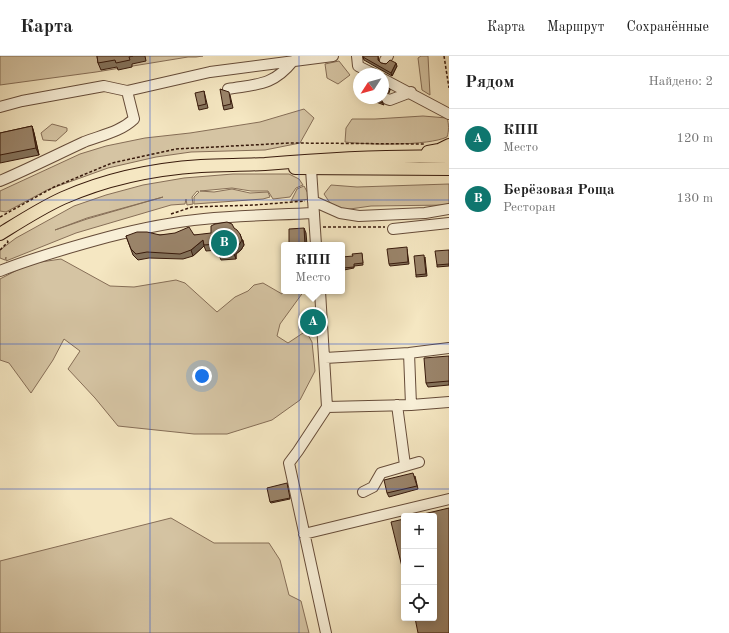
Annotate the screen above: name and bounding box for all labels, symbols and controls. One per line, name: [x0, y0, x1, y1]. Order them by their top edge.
text: Карта: [20, 18, 73, 37]
text: Карта: [487, 20, 525, 34]
text: Маршрут: [547, 20, 604, 34]
text: Сохранённые: [626, 20, 709, 34]
north arrow: [353, 68, 389, 104]
text: Рядом: [465, 74, 514, 91]
text: Найдено: 2: [649, 75, 713, 88]
text: КПП: [503, 123, 538, 138]
text: A: [473, 132, 483, 145]
text: 120 m: [676, 132, 713, 145]
text: Место: [503, 141, 538, 154]
text: Берёзовая Роща: [503, 183, 615, 198]
text: B: [473, 192, 483, 205]
text: 130 m: [676, 192, 713, 205]
text: Ресторан: [503, 201, 556, 214]
pin: B: [211, 228, 237, 258]
popup: [281, 242, 345, 294]
text: КПП: [295, 253, 331, 268]
text: Место: [295, 271, 330, 284]
pin: A: [300, 307, 326, 337]
your location: [192, 366, 212, 386]
map controls: [401, 513, 437, 621]
button: +: [401, 513, 437, 549]
button: −: [401, 549, 437, 585]
button: locate: [401, 585, 437, 621]

